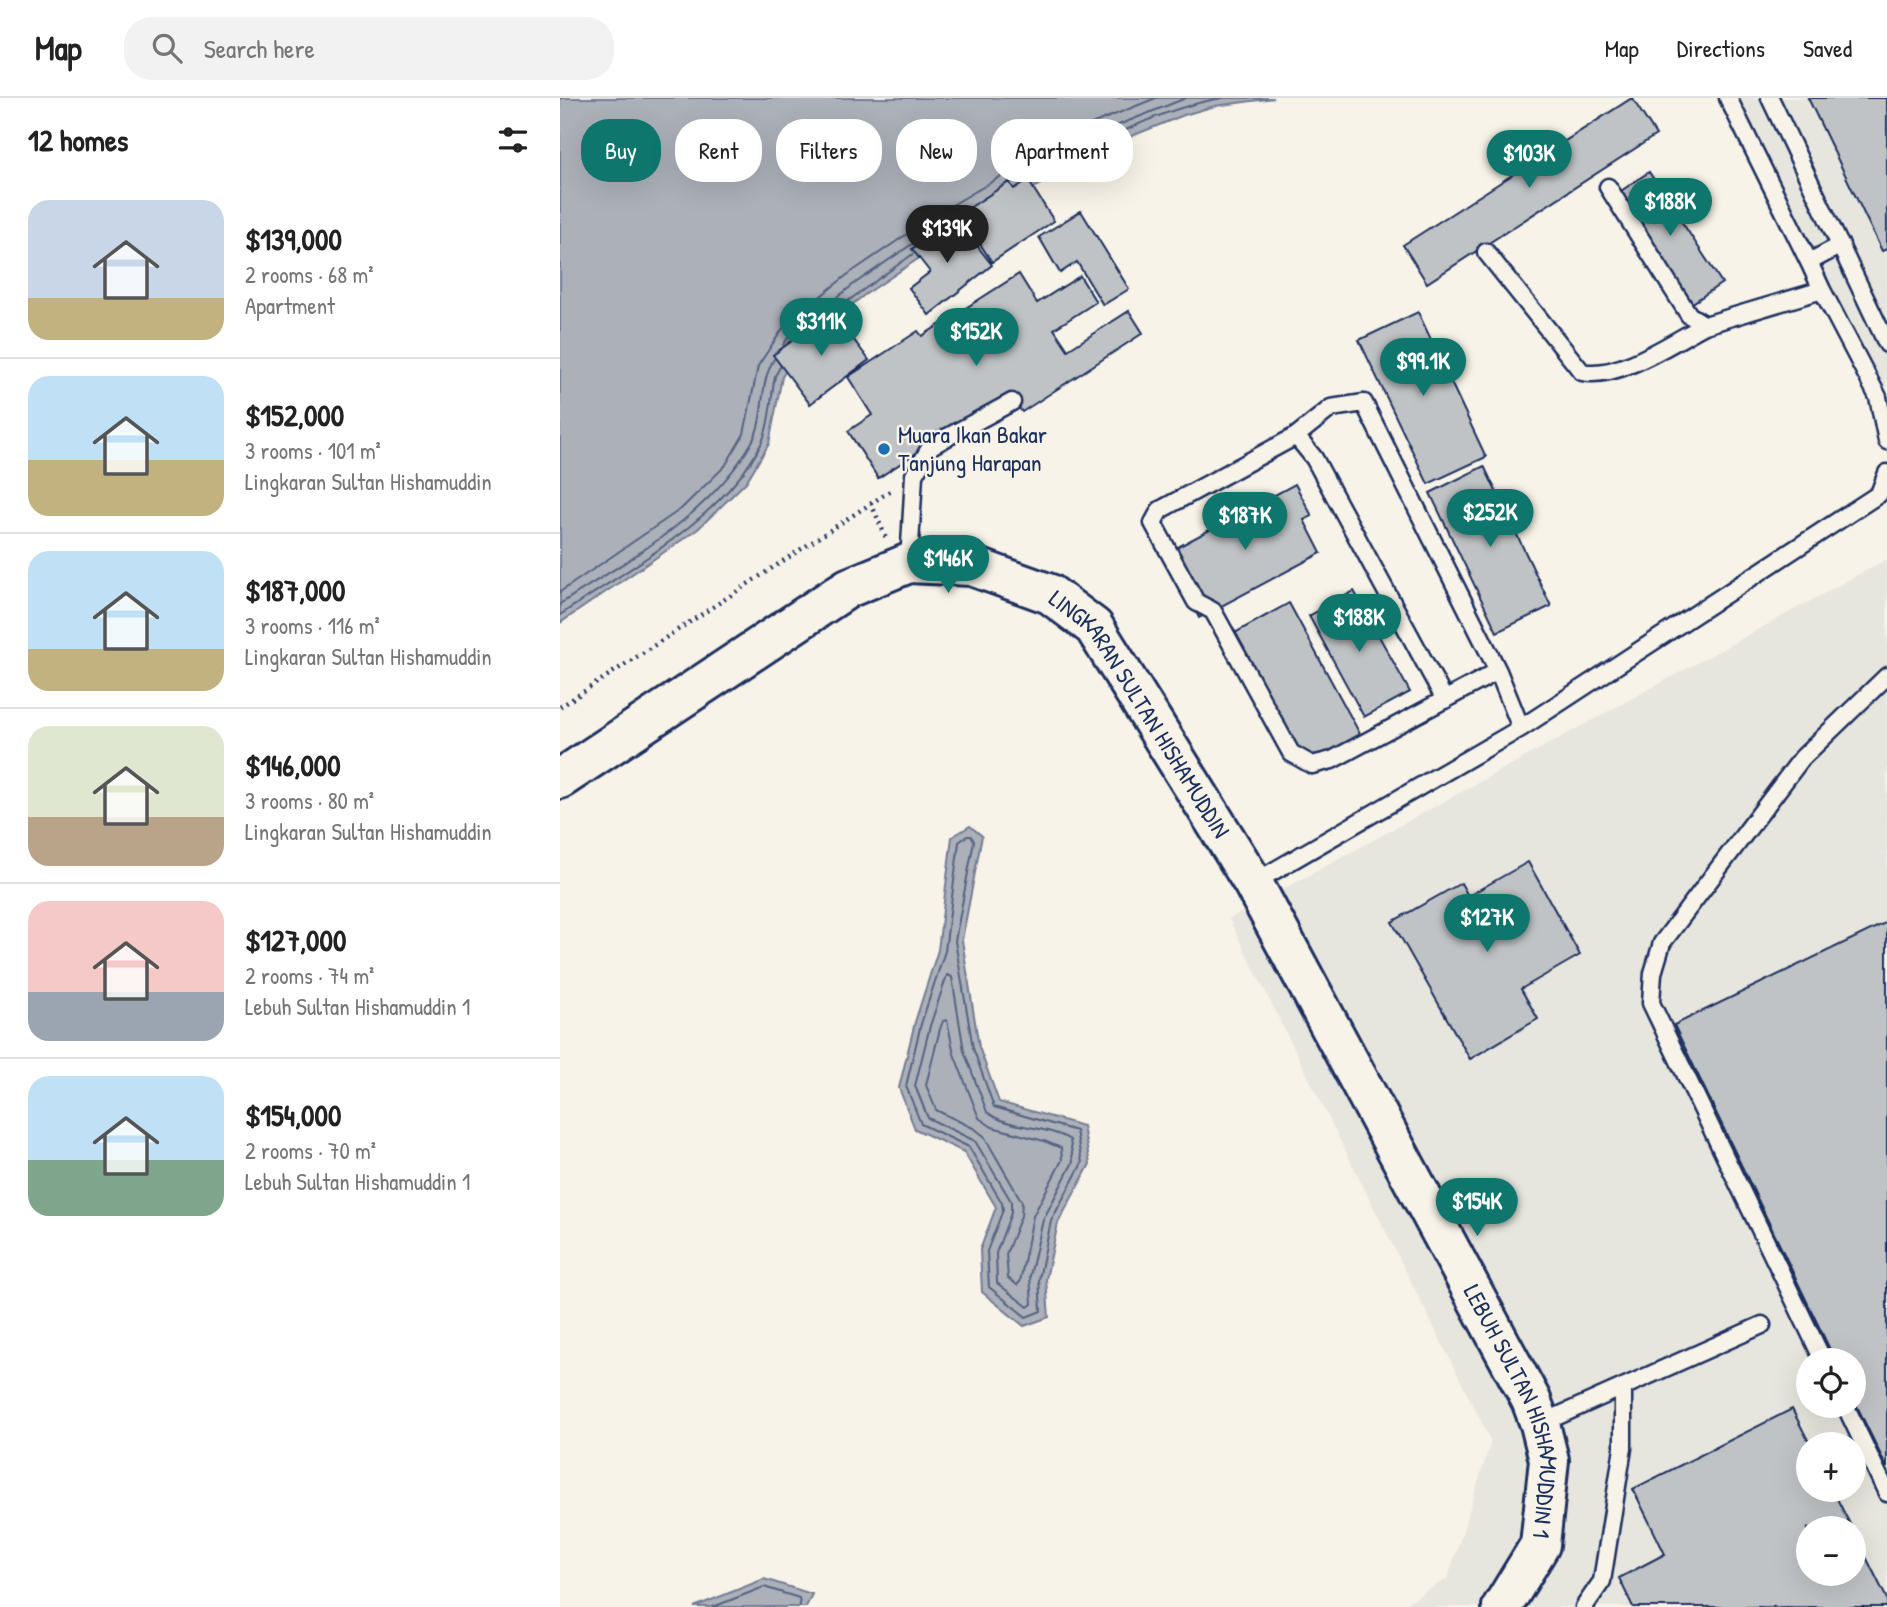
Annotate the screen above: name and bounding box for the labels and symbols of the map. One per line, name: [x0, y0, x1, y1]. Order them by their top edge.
pin: $103K: [1480, 130, 1578, 190]
pin: $188K: [1621, 178, 1719, 238]
pin: $139K: [898, 206, 996, 265]
pin: $311K: [772, 299, 870, 358]
pin: $152K: [927, 308, 1025, 368]
pin: $99.1K: [1366, 338, 1480, 398]
place label: Muara Ikan Bakar Tanjung Harapan: [898, 418, 1047, 478]
marker: Muara Ikan Bakar Tanjung Harapan: [876, 441, 892, 457]
pin: $252K: [1441, 490, 1539, 549]
pin: $187K: [1196, 492, 1294, 552]
pin: $146K: [899, 536, 997, 595]
street label: LINGKARAN SULTAN HISHAMUDDIN: [1043, 582, 1238, 844]
pin: $188K: [1310, 594, 1408, 654]
pin: $127K: [1438, 894, 1536, 954]
pin: $154K: [1428, 1178, 1526, 1238]
street label: LEBUH SULTAN HISHAMUDDIN 1: [1457, 1279, 1566, 1540]

